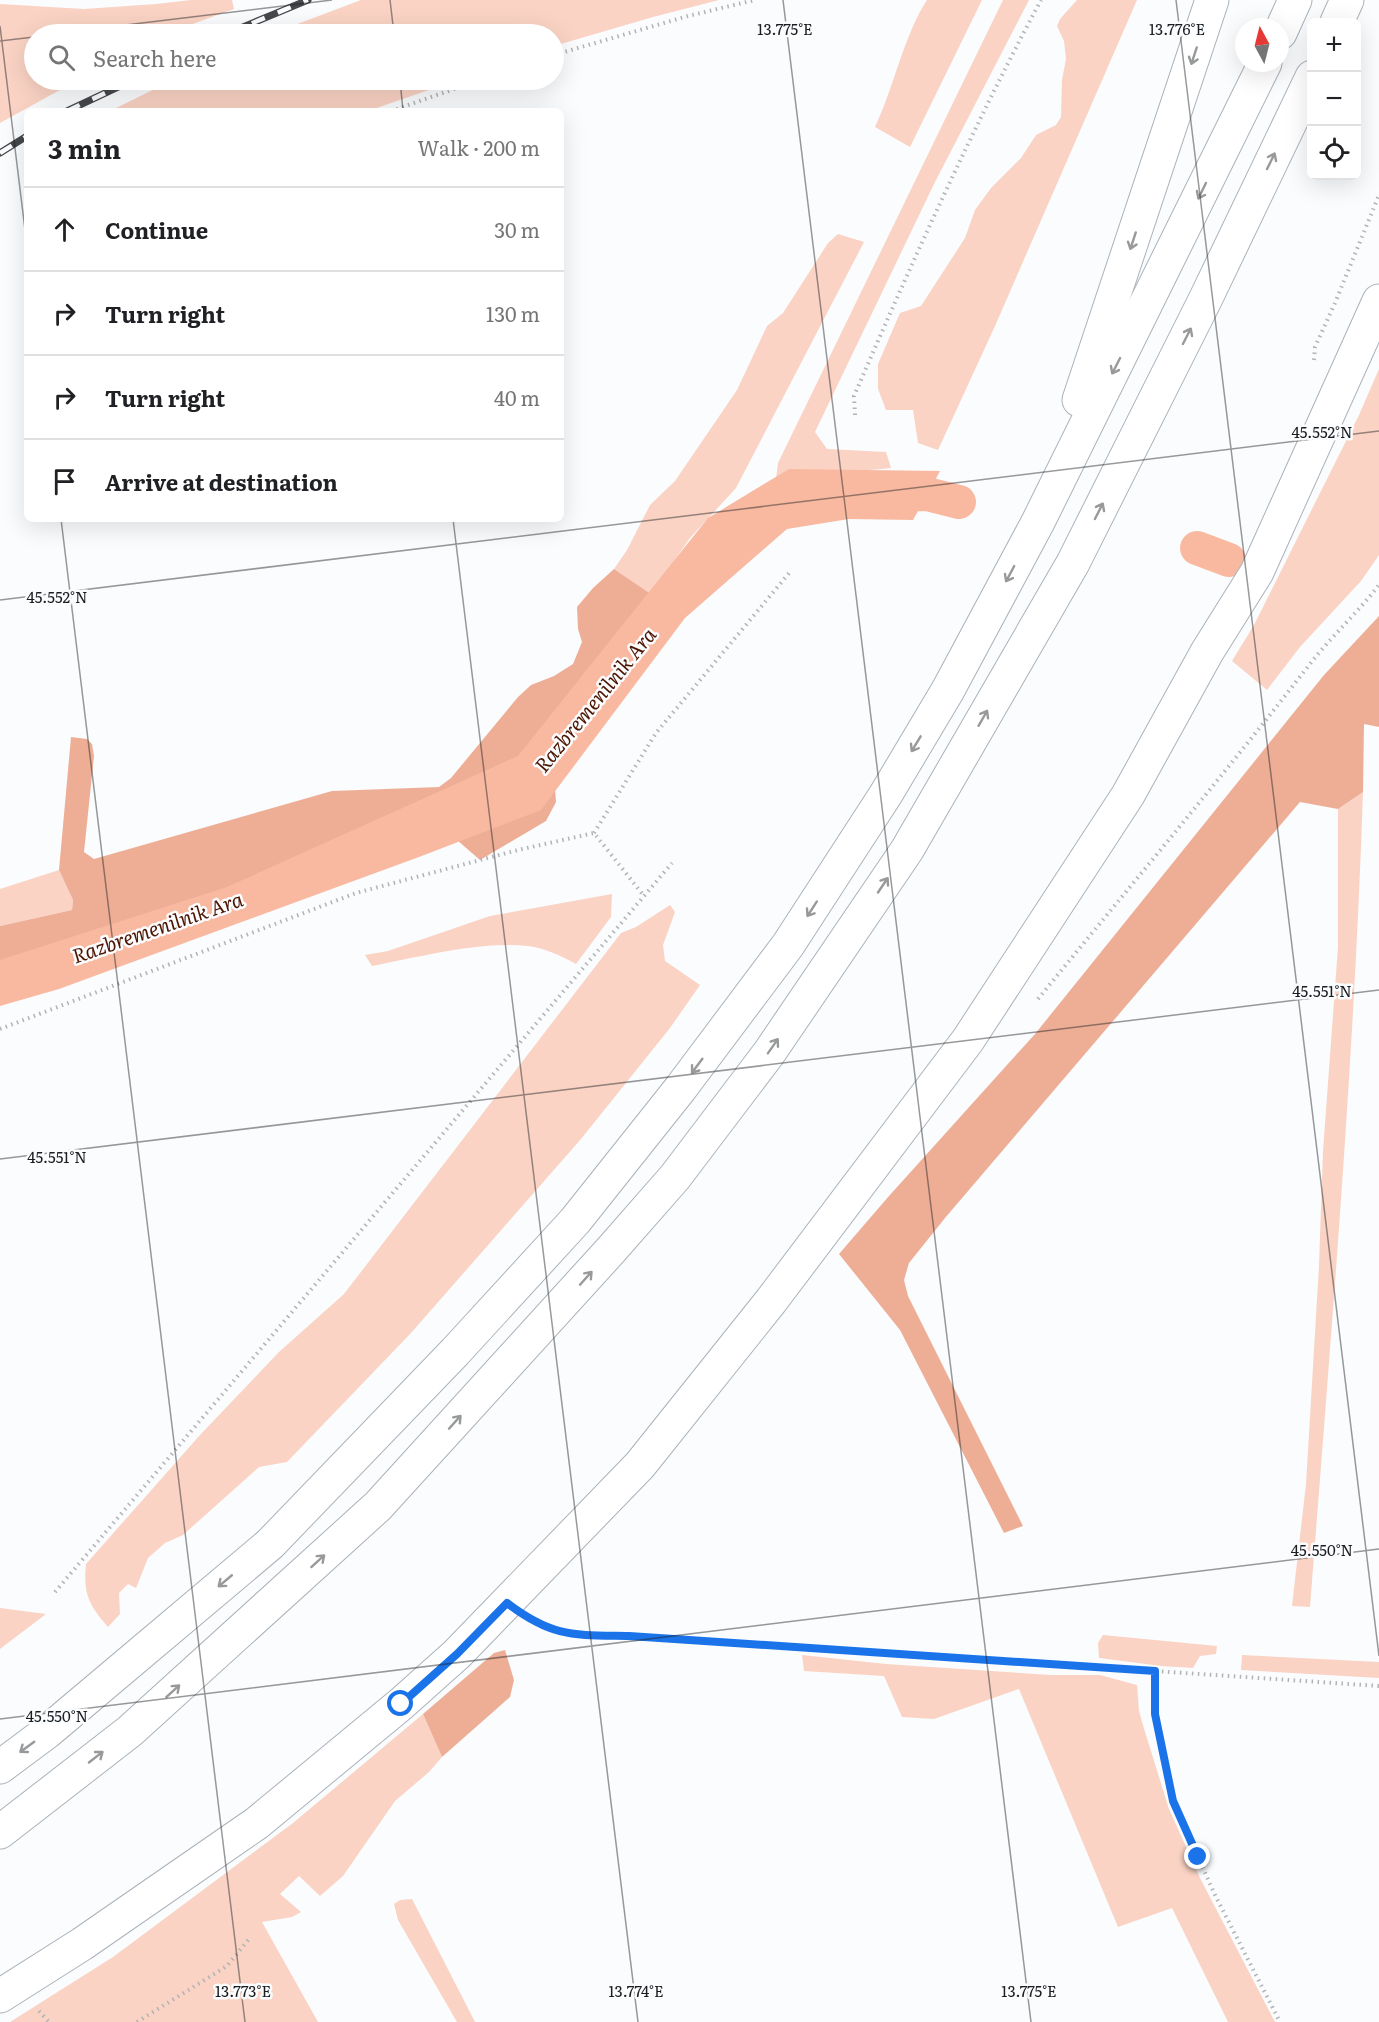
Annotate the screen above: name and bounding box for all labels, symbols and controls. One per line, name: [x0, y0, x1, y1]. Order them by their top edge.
text: 13.775°E: [757, 17, 813, 40]
text: 13.776°E: [1149, 17, 1205, 40]
north arrow: [1235, 18, 1289, 72]
map controls: [1307, 18, 1361, 180]
button: +: [1307, 18, 1361, 72]
search box: [24, 24, 564, 90]
icon: search: [45, 41, 78, 74]
text: Search here: [93, 41, 216, 74]
one-way arrow: [1188, 46, 1199, 65]
button: −: [1307, 72, 1361, 126]
button: locate: [1307, 126, 1361, 180]
text: 3 min: [48, 128, 121, 167]
text: Walk · 200 m: [417, 132, 540, 162]
one-way arrow: [1266, 152, 1278, 170]
one-way arrow: [1196, 182, 1208, 200]
icon: ahead: [48, 213, 81, 246]
text: Continue: [105, 213, 208, 246]
text: 30 m: [494, 214, 540, 244]
one-way arrow: [1127, 231, 1138, 250]
icon: right: [48, 297, 81, 330]
text: Turn right: [105, 297, 225, 330]
text: 130 m: [486, 298, 540, 328]
one-way arrow: [1181, 328, 1193, 346]
one-way arrow: [1109, 356, 1121, 374]
icon: right: [48, 381, 81, 414]
text: Turn right: [105, 381, 225, 414]
text: 40 m: [494, 382, 540, 412]
text: 45.552°N: [1291, 420, 1353, 443]
icon: arrive: [48, 465, 81, 498]
text: Arrive at destination: [105, 465, 338, 498]
one-way arrow: [1094, 502, 1106, 520]
one-way arrow: [1004, 564, 1015, 582]
text: 45.552°N: [26, 585, 88, 608]
water label: Razbremenilnik Ara: [526, 620, 662, 778]
one-way arrow: [977, 710, 989, 727]
one-way arrow: [910, 735, 922, 752]
one-way arrow: [877, 878, 889, 894]
water label: Razbremenilnik Ara: [67, 882, 247, 969]
one-way arrow: [805, 900, 817, 917]
text: 45.551°N: [1292, 979, 1352, 1002]
one-way arrow: [767, 1039, 779, 1055]
one-way arrow: [690, 1058, 703, 1074]
text: 45.551°N: [27, 1145, 87, 1168]
one-way arrow: [579, 1271, 593, 1286]
one-way arrow: [448, 1415, 462, 1430]
text: 45.550°N: [1291, 1538, 1353, 1561]
one-way arrow: [310, 1554, 325, 1568]
one-way arrow: [217, 1575, 233, 1588]
one-way arrow: [165, 1684, 180, 1698]
route start: [387, 1690, 413, 1716]
text: 45.550°N: [26, 1704, 88, 1727]
one-way arrow: [20, 1741, 36, 1753]
one-way arrow: [87, 1751, 103, 1764]
route end: [1184, 1843, 1210, 1869]
text: 13.773°E: [215, 1979, 271, 2002]
text: 13.774°E: [609, 1979, 663, 2002]
text: 13.775°E: [1001, 1979, 1057, 2002]

